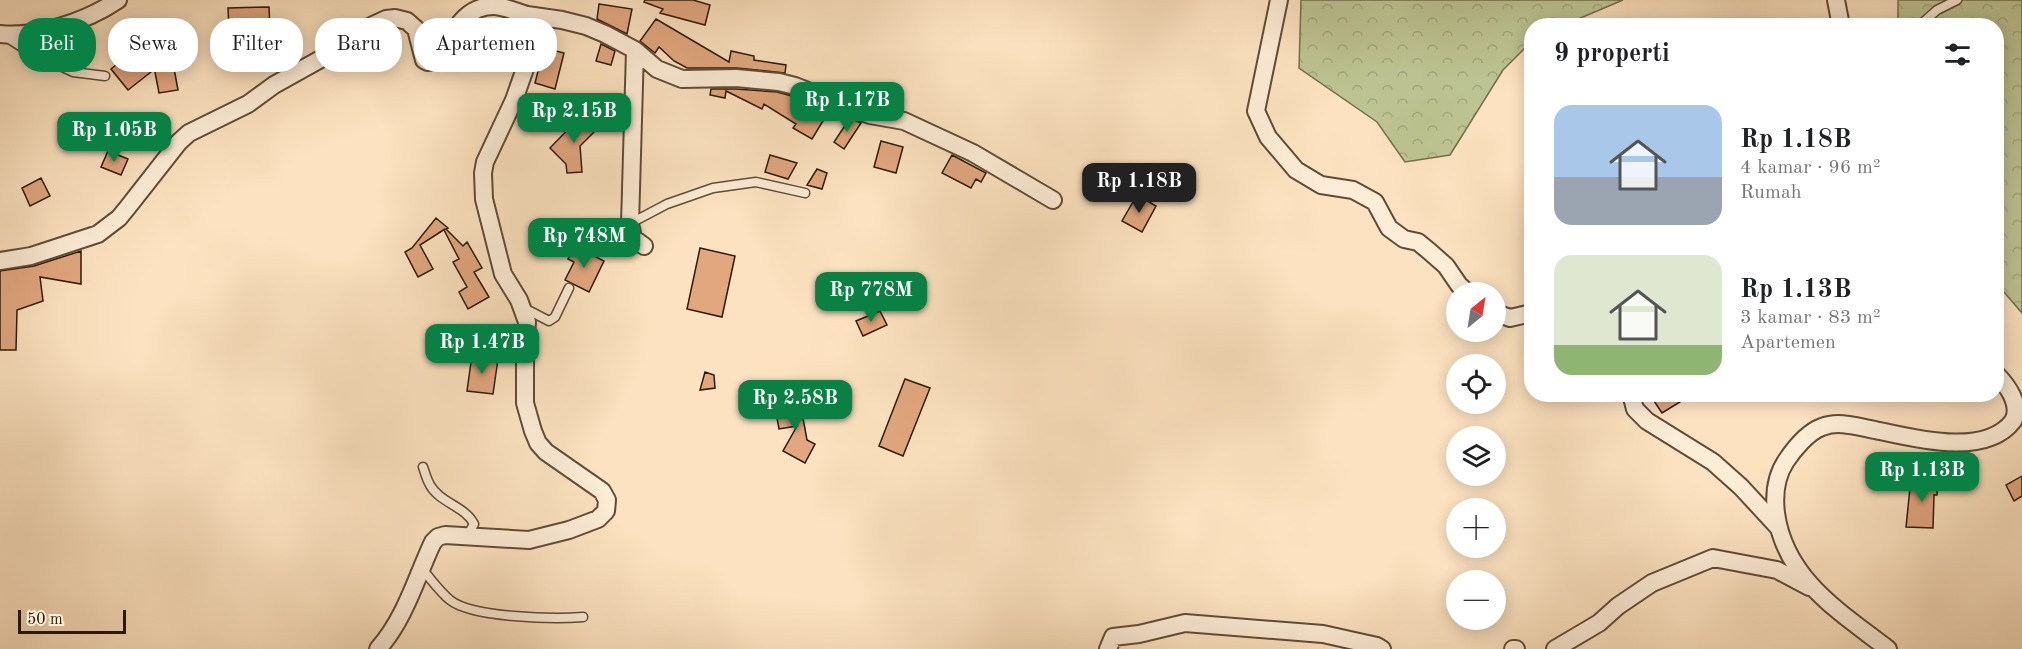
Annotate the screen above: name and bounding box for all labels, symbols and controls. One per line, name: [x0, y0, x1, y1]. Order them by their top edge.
chip: Beli: [18, 18, 96, 72]
chip: Sewa: [108, 18, 198, 72]
chip: Filter: [210, 18, 303, 72]
chip: Baru: [315, 18, 402, 72]
chip: Apartemen: [414, 18, 557, 72]
icon: filters: [1941, 38, 1974, 71]
text: 9 properti: [1554, 41, 1670, 67]
pin: Rp 1.17B: [785, 82, 909, 133]
text: Rp 1.17B: [804, 91, 890, 111]
pin: Rp 2.15B: [512, 93, 636, 144]
text: Rp 2.15B: [531, 102, 617, 122]
pin: Rp 1.05B: [52, 112, 176, 163]
text: Rp 1.05B: [71, 121, 157, 141]
text: Rp 1.18B: [1740, 127, 1851, 153]
icon: home: [1602, 129, 1674, 201]
text: 4 kamar · 96 m²: [1740, 158, 1881, 178]
pin: Rp 1.18B: [1077, 163, 1201, 214]
text: Rp 1.18B: [1096, 172, 1182, 192]
text: Rumah: [1740, 183, 1802, 203]
pin: Rp 748M: [529, 218, 639, 269]
text: Rp 748M: [542, 227, 626, 247]
pin: Rp 778M: [816, 272, 926, 323]
text: Rp 1.13B: [1740, 277, 1851, 303]
icon: home: [1602, 279, 1674, 351]
text: Rp 778M: [829, 281, 913, 301]
north arrow: [1446, 282, 1506, 342]
map controls: [1446, 282, 1506, 630]
text: 3 kamar · 83 m²: [1740, 308, 1881, 328]
pin: Rp 1.47B: [420, 324, 544, 375]
text: Rp 1.47B: [439, 333, 525, 353]
text: Apartemen: [1740, 333, 1836, 353]
button: locate: [1446, 354, 1506, 414]
pin: Rp 2.58B: [733, 380, 857, 431]
text: Rp 2.58B: [752, 389, 838, 409]
button: layers: [1446, 426, 1506, 486]
pin: Rp 1.13B: [1860, 452, 1984, 503]
text: Rp 1.13B: [1879, 461, 1965, 481]
button: +: [1446, 498, 1506, 558]
button: −: [1446, 570, 1506, 630]
scale bar: [18, 607, 126, 634]
text: 50 m: [27, 612, 63, 628]

